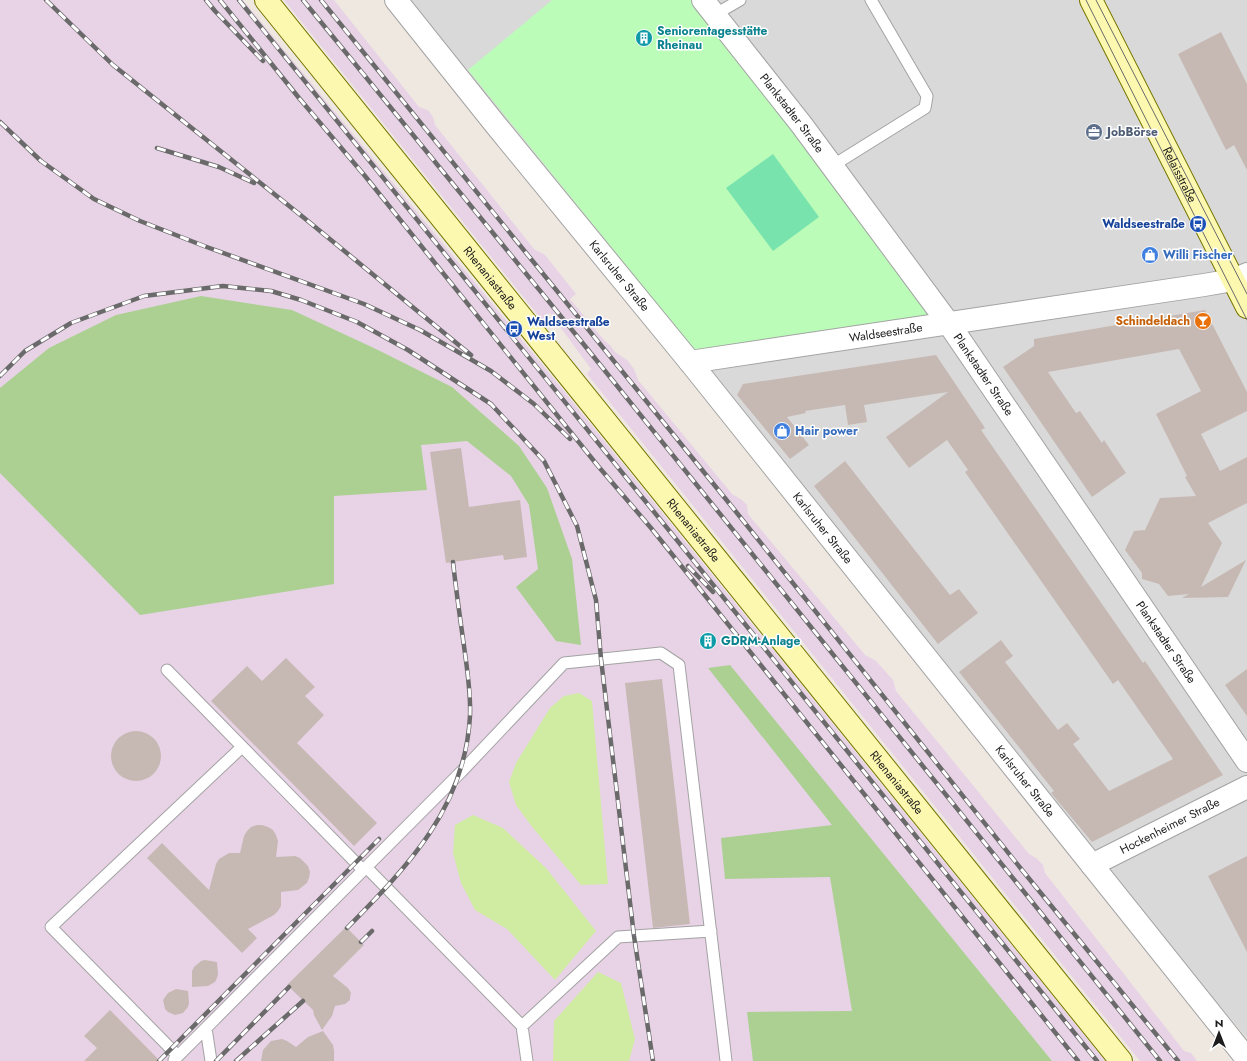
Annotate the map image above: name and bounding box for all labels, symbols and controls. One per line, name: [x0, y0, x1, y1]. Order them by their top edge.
place label: Seniorentagesstätte Rheinau: [657, 22, 768, 54]
building icon: Seniorentagesstätte Rheinau: [634, 28, 654, 48]
street label: Plankstadter Straße: [755, 70, 828, 157]
office icon: JobBörse: [1084, 122, 1104, 142]
place label: JobBörse: [1105, 123, 1158, 141]
street label: Relaisstraße: [1158, 144, 1201, 206]
bus stop icon: Waldseestraße: [1188, 214, 1208, 234]
place label: Waldseestraße: [1102, 215, 1185, 233]
street label: Karlsruher Straße: [585, 236, 654, 315]
street label: Rhenaniastraße: [459, 242, 521, 314]
shop icon: Willi Fischer: [1140, 245, 1160, 265]
place label: Willi Fischer: [1163, 246, 1233, 264]
bar icon: Schindeldach: [1193, 311, 1213, 331]
place label: Schindeldach: [1115, 312, 1190, 330]
place label: Waldseestraße West: [527, 313, 610, 345]
street label: Waldseestraße: [848, 318, 924, 347]
bus stop icon: Waldseestraße West: [504, 319, 524, 339]
street label: Plankstadter Straße: [949, 330, 1018, 419]
shop icon: Hair power: [772, 421, 792, 441]
place label: Hair power: [795, 422, 858, 440]
street label: Karlsruher Straße: [788, 488, 857, 568]
street label: Rhenaniastraße: [662, 495, 725, 566]
street label: Plankstadter Straße: [1131, 597, 1201, 687]
building icon: GDRM-Anlage: [698, 631, 718, 651]
place label: GDRM-Anlage: [721, 632, 800, 650]
street label: Karlsruher Straße: [991, 742, 1059, 821]
street label: Rhenaniastraße: [865, 747, 928, 818]
street label: Hockenheimer Straße: [1117, 793, 1223, 859]
north arrow: [1199, 1013, 1239, 1053]
text: N: [1215, 1015, 1223, 1031]

